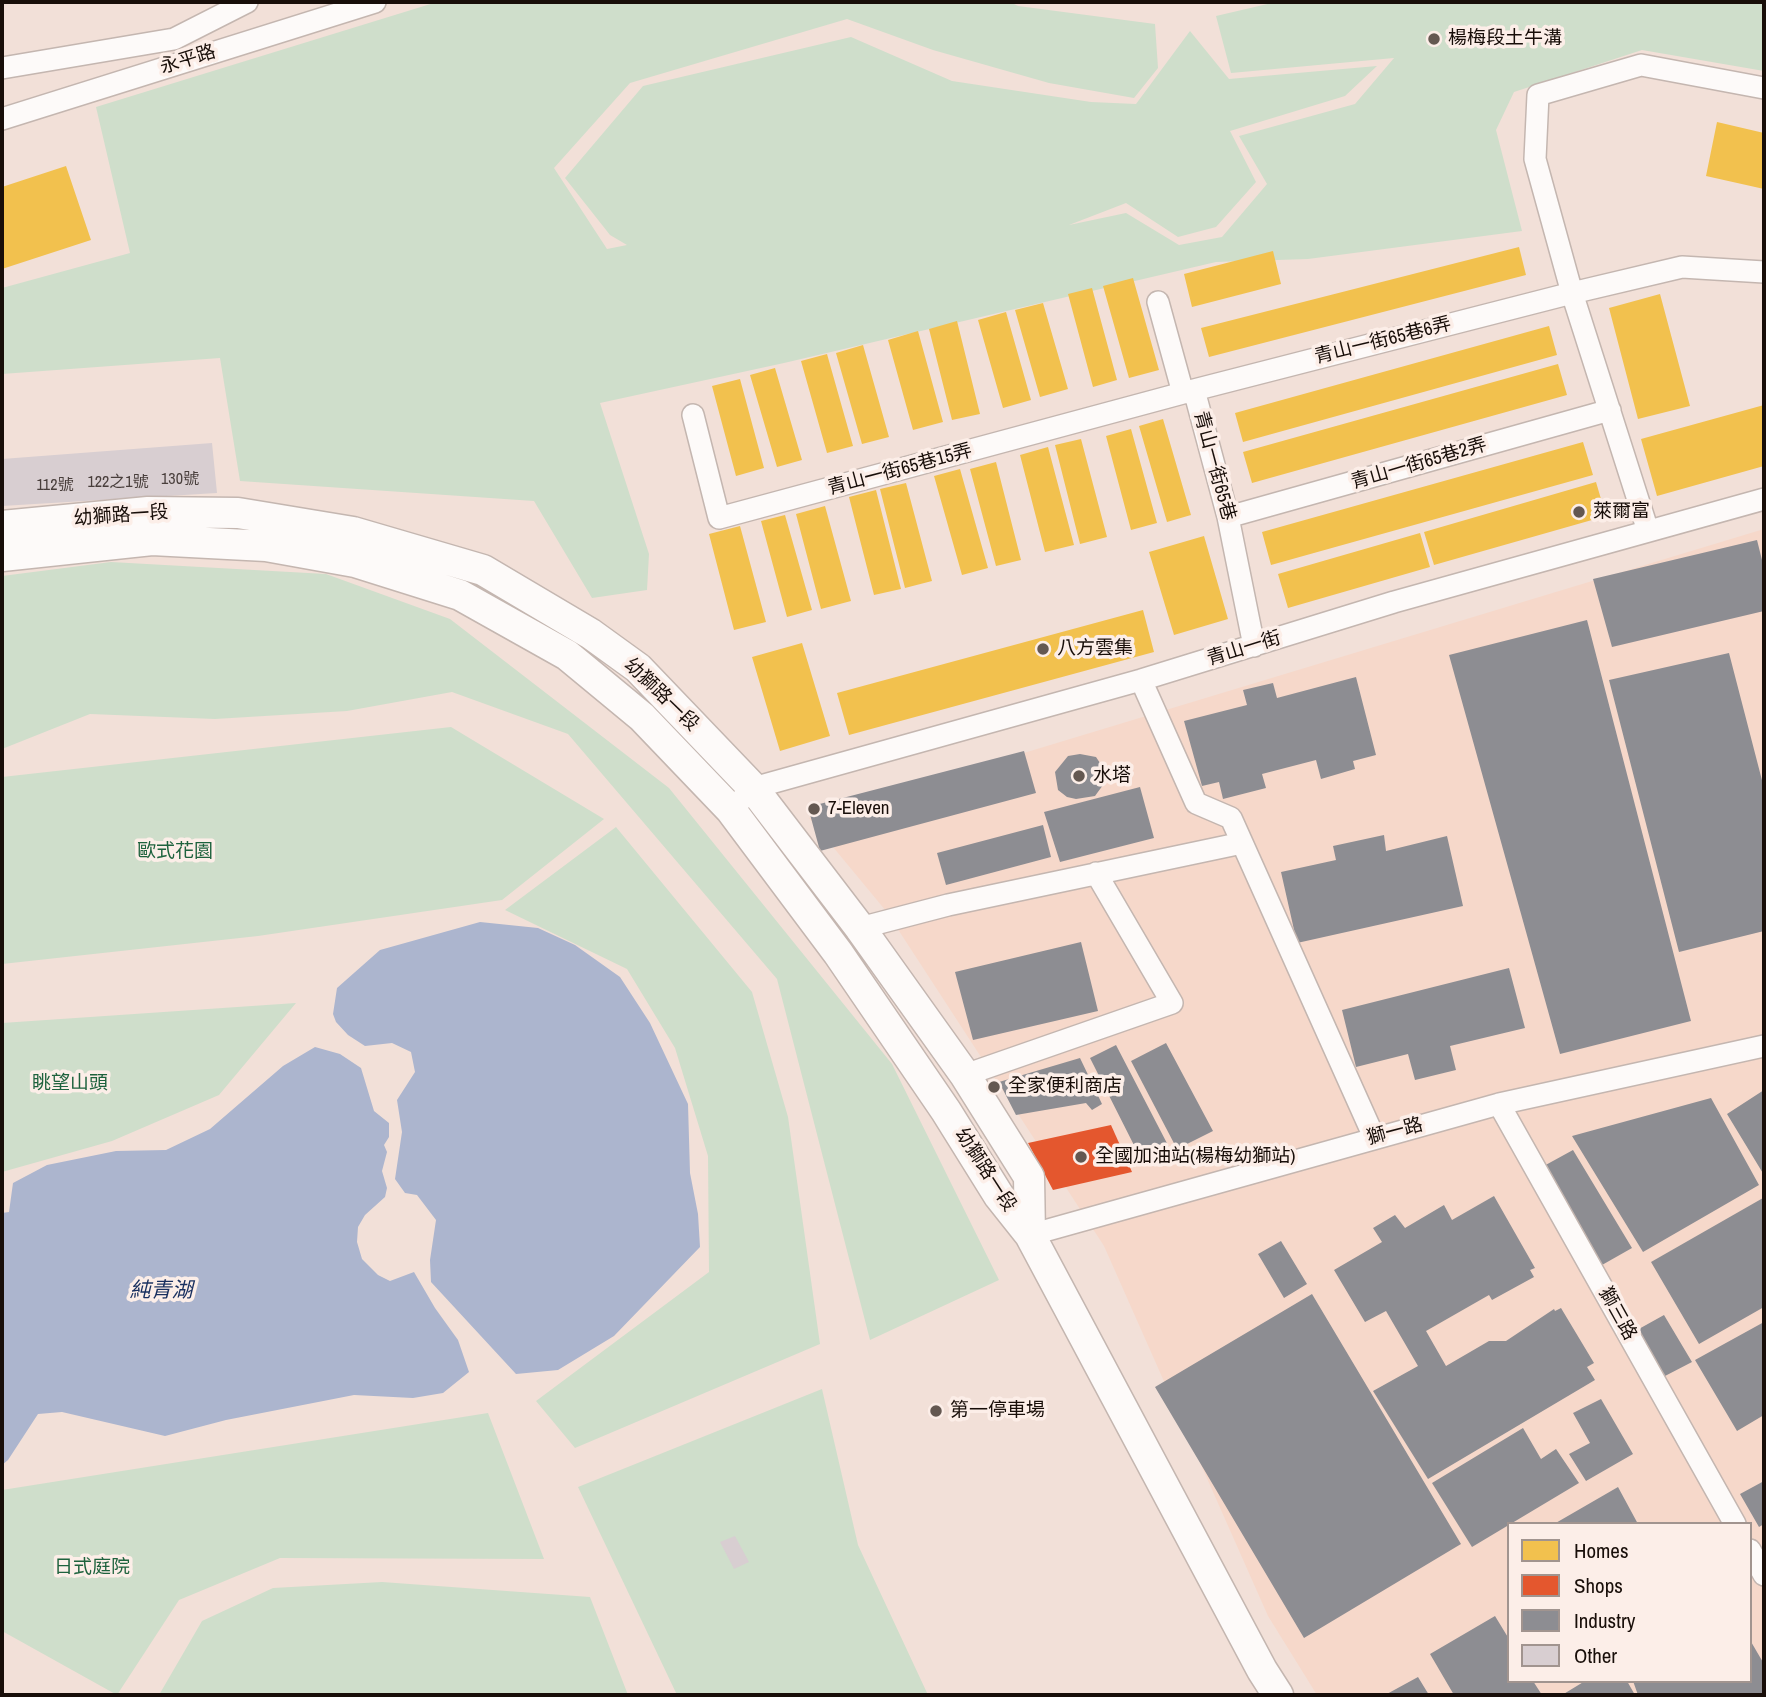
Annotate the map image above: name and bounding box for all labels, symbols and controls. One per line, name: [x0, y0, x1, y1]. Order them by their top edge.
place label: 楊梅段土牛溝: [1448, 28, 1562, 50]
marker: 楊梅段土牛溝: [1426, 31, 1442, 47]
street label: 永平路: [157, 41, 219, 79]
street label: 青山一街65巷6弄: [1312, 313, 1454, 369]
street label: 青山一街65巷: [1188, 409, 1240, 523]
street label: 青山一街65巷2弄: [1349, 434, 1489, 494]
street label: 青山一街65巷15弄: [825, 440, 975, 500]
house number: 130號: [161, 470, 199, 490]
house number: 122之1號: [87, 473, 149, 493]
house number: 112號: [37, 476, 73, 496]
street label: 幼獅路一段: [73, 501, 169, 531]
place label: 萊爾富: [1593, 501, 1650, 523]
marker: 萊爾富: [1571, 504, 1587, 520]
street label: 青山一街: [1204, 627, 1284, 671]
place label: 八方雲集: [1057, 638, 1133, 660]
marker: 八方雲集: [1035, 641, 1051, 657]
street label: 幼獅路一段: [619, 654, 703, 736]
place label: 水塔: [1093, 765, 1131, 787]
marker: 水塔: [1071, 768, 1087, 784]
place label: 7-Eleven: [828, 798, 889, 820]
marker: 7-Eleven: [806, 801, 822, 817]
park label: 歐式花園: [137, 841, 213, 863]
park label: 眺望山頭: [32, 1073, 108, 1095]
place label: 全家便利商店: [1008, 1076, 1122, 1098]
marker: 全家便利商店: [986, 1079, 1002, 1095]
street label: 獅一路: [1365, 1114, 1425, 1150]
street label: 幼獅路一段: [950, 1124, 1020, 1216]
place label: 全國加油站(楊梅幼獅站): [1095, 1146, 1295, 1168]
marker: 全國加油站(楊梅幼獅站): [1073, 1149, 1089, 1165]
water label: 純青湖: [130, 1278, 192, 1304]
street label: 獅三路: [1593, 1284, 1641, 1344]
place label: 第一停車場: [950, 1400, 1045, 1422]
marker: 第一停車場: [928, 1403, 944, 1419]
legend: [1507, 1522, 1752, 1683]
text: Homes: [1574, 1536, 1629, 1565]
park label: 日式庭院: [54, 1557, 130, 1579]
text: Shops: [1574, 1571, 1623, 1600]
text: Industry: [1574, 1606, 1635, 1635]
text: Other: [1574, 1641, 1617, 1670]

